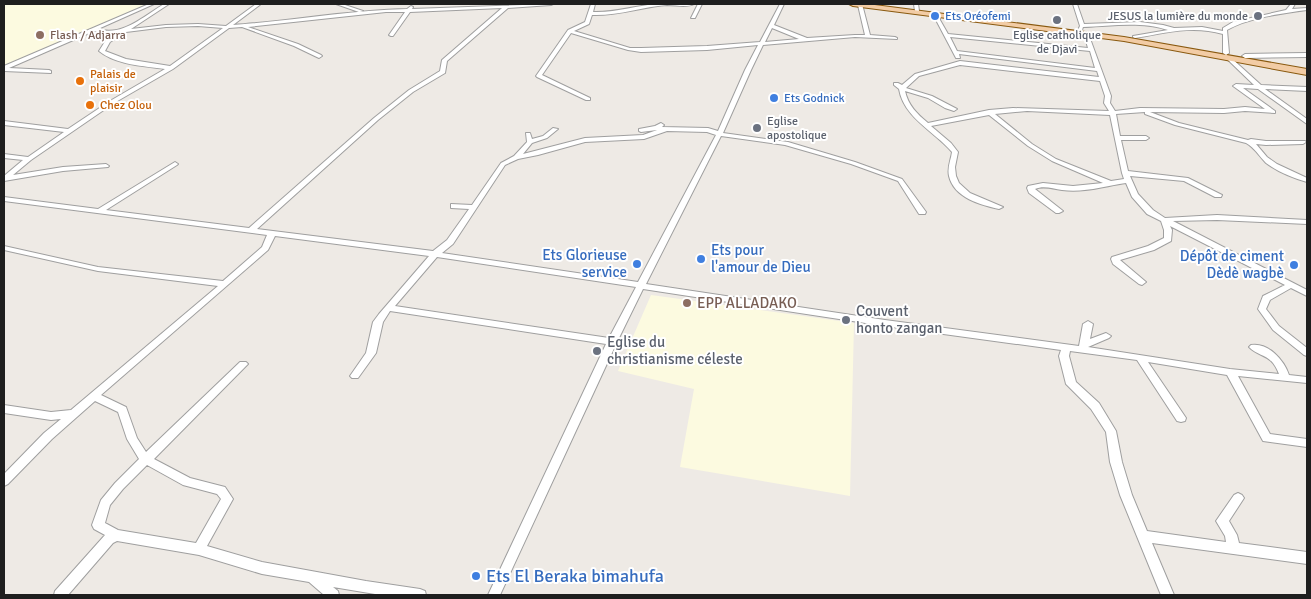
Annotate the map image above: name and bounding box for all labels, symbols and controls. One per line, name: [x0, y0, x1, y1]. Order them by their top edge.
place label: Ets Oréofemi: [945, 9, 1011, 24]
place label: JESUS la lumière du monde: [1108, 9, 1248, 24]
marker: Ets Oréofemi: [929, 10, 941, 22]
marker: JESUS la lumière du monde: [1252, 10, 1264, 22]
marker: Eglise catholique de Djavi: [1051, 14, 1063, 26]
place label: Flash / Adjarra: [50, 28, 126, 43]
place label: Eglise catholique de Djavi: [1013, 28, 1101, 57]
marker: Flash / Adjarra: [34, 29, 46, 41]
place label: Palais de plaisir: [90, 67, 136, 96]
marker: Palais de plaisir: [74, 75, 86, 87]
place label: Ets Godnick: [784, 91, 845, 106]
marker: Ets Godnick: [768, 92, 780, 104]
place label: Chez Olou: [100, 98, 152, 113]
marker: Chez Olou: [84, 99, 96, 111]
place label: Eglise apostolique: [767, 114, 827, 143]
marker: Eglise apostolique: [751, 122, 763, 134]
place label: Ets pour l'amour de Dieu: [711, 241, 811, 276]
place label: Ets Glorieuse service: [542, 246, 627, 281]
place label: Dépôt de ciment Dèdè wagbè: [1180, 247, 1284, 282]
marker: Ets pour l'amour de Dieu: [695, 253, 707, 265]
marker: Ets Glorieuse service: [631, 258, 643, 270]
marker: Dépôt de ciment Dèdè wagbè: [1288, 259, 1300, 271]
place label: EPP ALLADAKO: [697, 294, 797, 312]
marker: EPP ALLADAKO: [681, 297, 693, 309]
place label: Couvent honto zangan: [856, 302, 943, 337]
marker: Couvent honto zangan: [840, 314, 852, 326]
place label: Eglise du christianisme céleste: [607, 333, 743, 368]
marker: Eglise du christianisme céleste: [591, 345, 603, 357]
place label: Ets El Beraka bimahufa: [486, 565, 664, 587]
marker: Ets El Beraka bimahufa: [470, 570, 482, 582]

